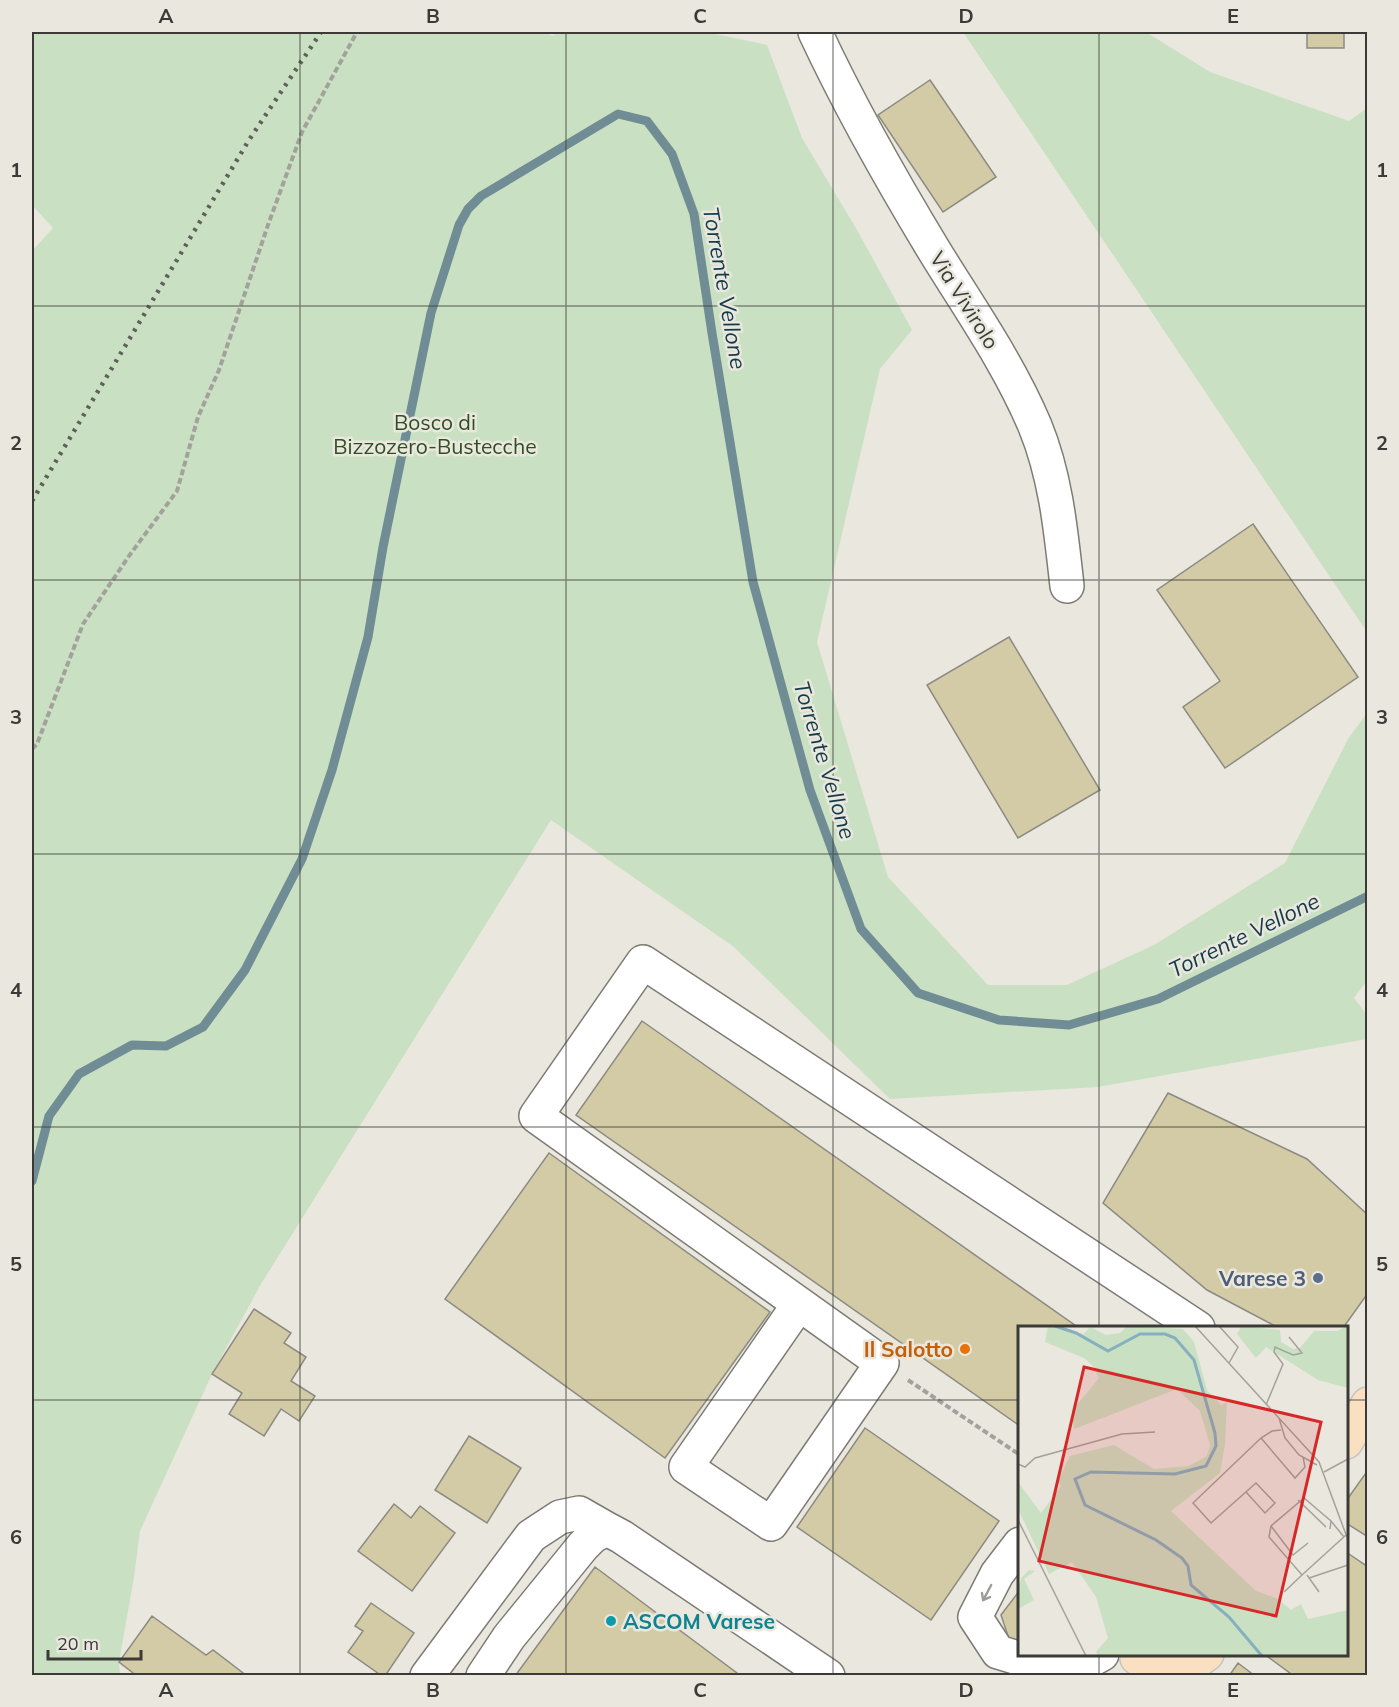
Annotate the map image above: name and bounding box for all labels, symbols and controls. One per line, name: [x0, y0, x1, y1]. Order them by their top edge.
text: A: [159, 3, 174, 28]
text: B: [426, 3, 440, 28]
text: C: [693, 3, 707, 28]
text: D: [958, 3, 974, 28]
text: E: [1227, 3, 1239, 28]
text: 1: [10, 157, 22, 182]
text: 1: [1376, 157, 1388, 182]
water label: Torrente Vellone: [697, 205, 753, 371]
street label: Via Vivirolo: [925, 246, 1005, 354]
park label: Bosco di Bizzozero-Bustecche: [333, 409, 537, 459]
text: 2: [10, 430, 22, 455]
text: 2: [1376, 430, 1388, 455]
water label: Torrente Vellone: [788, 677, 862, 843]
text: 3: [10, 704, 22, 729]
text: 3: [1376, 704, 1388, 729]
water label: Torrente Vellone: [1164, 886, 1324, 984]
text: 4: [10, 977, 22, 1002]
text: 4: [1376, 977, 1388, 1002]
text: 5: [10, 1251, 22, 1276]
text: 5: [1376, 1251, 1388, 1276]
place label: Varese 3: [1218, 1265, 1306, 1291]
marker: Varese 3: [1311, 1271, 1325, 1285]
inset map: [1018, 1326, 1348, 1656]
place label: Il Salotto: [864, 1336, 953, 1362]
marker: Il Salotto: [958, 1342, 972, 1356]
text: 6: [10, 1524, 22, 1549]
text: 6: [1376, 1524, 1388, 1549]
one-way arrow: [981, 1584, 993, 1602]
place label: ASCOM Varese: [623, 1608, 775, 1634]
marker: ASCOM Varese: [604, 1614, 618, 1628]
scale bar: [48, 1623, 141, 1661]
text: 20 m: [57, 1632, 99, 1655]
text: A: [159, 1677, 174, 1702]
text: B: [426, 1677, 440, 1702]
text: C: [693, 1677, 707, 1702]
text: D: [958, 1677, 974, 1702]
text: E: [1227, 1677, 1239, 1702]

